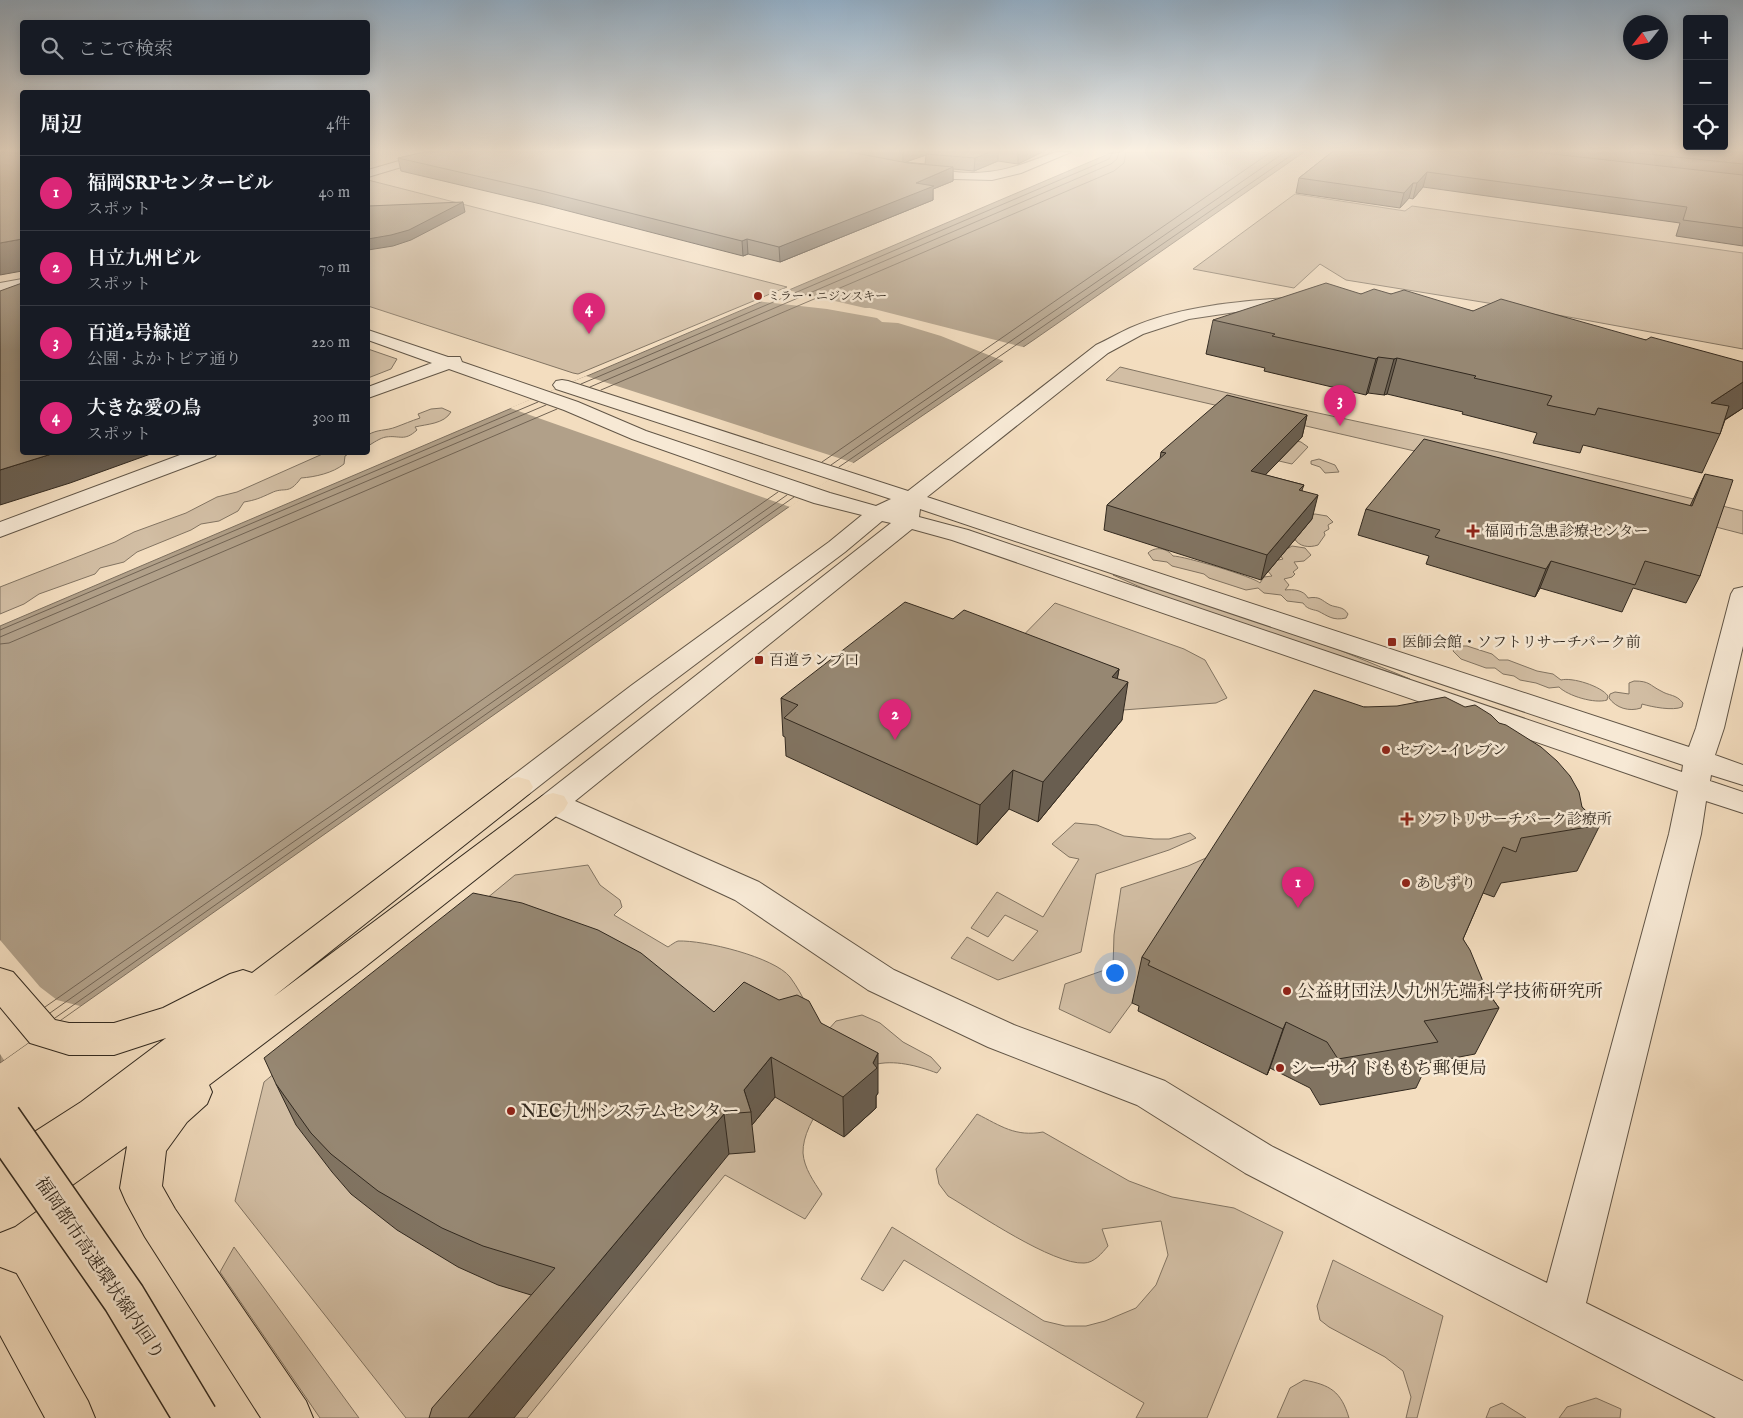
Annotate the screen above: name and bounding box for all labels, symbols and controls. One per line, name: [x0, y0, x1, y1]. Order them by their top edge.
north arrow: [1623, 15, 1668, 60]
map controls: [1683, 15, 1728, 150]
button: +: [1683, 15, 1728, 60]
search box: [20, 20, 370, 75]
icon: search: [38, 34, 66, 62]
text: ここで検索: [78, 38, 173, 62]
button: −: [1683, 60, 1728, 105]
button: locate: [1683, 105, 1728, 150]
text: 周辺: [40, 112, 82, 139]
text: 4件: [326, 115, 350, 135]
text: 福岡SRPセンタービル: [87, 172, 273, 196]
text: 1: [53, 183, 59, 203]
text: 40 m: [318, 183, 350, 203]
text: スポット: [87, 200, 151, 220]
text: 日立九州ビル: [87, 247, 201, 271]
text: 2: [52, 258, 60, 278]
text: 70 m: [319, 258, 350, 278]
text: スポット: [87, 275, 151, 295]
place label: ミラー・ニジンスキー: [768, 289, 887, 304]
marker: ミラー・ニジンスキー: [752, 290, 764, 302]
pin: 4: [573, 293, 605, 334]
text: 百道2号緑道: [87, 322, 191, 346]
text: 3: [53, 333, 59, 353]
text: 220 m: [311, 333, 350, 353]
text: 公園 · よかトピア通り: [87, 350, 242, 370]
pin: 3: [1324, 385, 1356, 426]
text: 大きな愛の鳥: [87, 397, 201, 421]
text: 4: [52, 408, 60, 428]
text: 300 m: [312, 408, 350, 428]
text: スポット: [87, 425, 151, 445]
place label: 福岡市急患診療センター: [1484, 522, 1648, 541]
marker: 福岡市急患診療センター: [1466, 524, 1480, 538]
place label: 医師会館・ソフトリサーチパーク前: [1402, 633, 1641, 652]
marker: 医師会館・ソフトリサーチパーク前: [1386, 636, 1398, 648]
place label: 百道ランプ口: [769, 651, 859, 670]
marker: 百道ランプ口: [753, 654, 765, 666]
pin: 2: [879, 699, 911, 740]
place label: セブン-イレブン: [1396, 741, 1507, 760]
marker: セブン-イレブン: [1380, 744, 1392, 756]
place label: ソフトリサーチパーク診療所: [1418, 810, 1612, 829]
marker: ソフトリサーチパーク診療所: [1400, 812, 1414, 826]
pin: 1: [1282, 867, 1314, 908]
place label: あしずり: [1416, 874, 1476, 893]
marker: あしずり: [1400, 877, 1412, 889]
your location: [1102, 960, 1128, 986]
place label: 公益財団法人九州先端科学技術研究所: [1297, 981, 1603, 1004]
marker: 公益財団法人九州先端科学技術研究所: [1281, 985, 1293, 997]
place label: シーサイドももち郵便局: [1290, 1058, 1487, 1081]
marker: シーサイドももち郵便局: [1274, 1062, 1286, 1074]
place label: NEC九州システムセンター: [521, 1101, 739, 1124]
marker: NEC九州システムセンター: [505, 1105, 517, 1117]
street label: 福岡都市高速環状線内回り: [29, 1173, 169, 1365]

